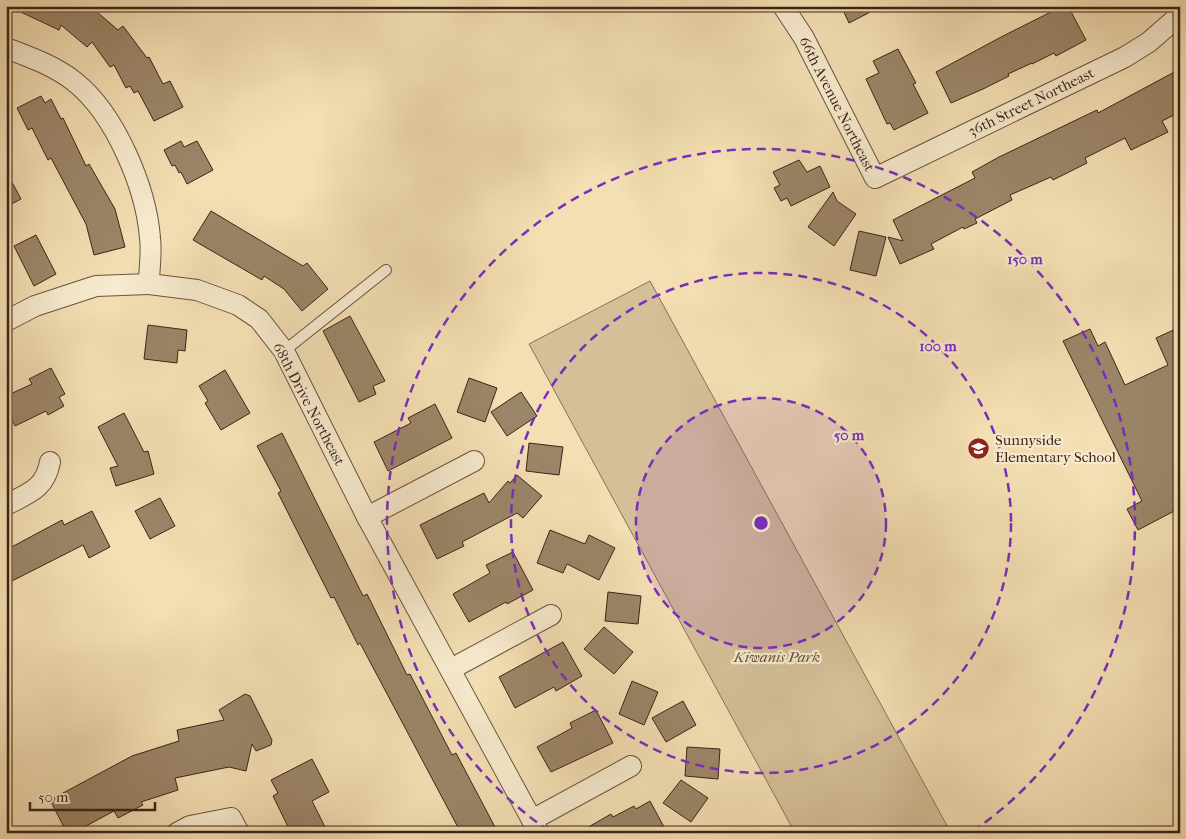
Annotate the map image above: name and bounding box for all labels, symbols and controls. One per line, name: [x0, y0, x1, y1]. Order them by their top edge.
street label: 66th Avenue Northeast: [795, 34, 879, 175]
street label: 36th Street Northeast: [965, 63, 1098, 140]
text: 150 m: [1007, 250, 1043, 268]
text: 100 m: [919, 337, 957, 355]
street label: 68th Drive Northeast: [269, 339, 349, 469]
text: 50 m: [834, 426, 865, 444]
place label: Sunnyside Elementary School: [995, 431, 1116, 466]
school or university icon: Sunnyside Elementary School: [967, 437, 991, 461]
centre of rings: [752, 514, 770, 532]
park label: Kiwanis Park: [733, 648, 820, 666]
scale bar: [30, 779, 155, 811]
text: 50 m: [38, 788, 69, 806]

